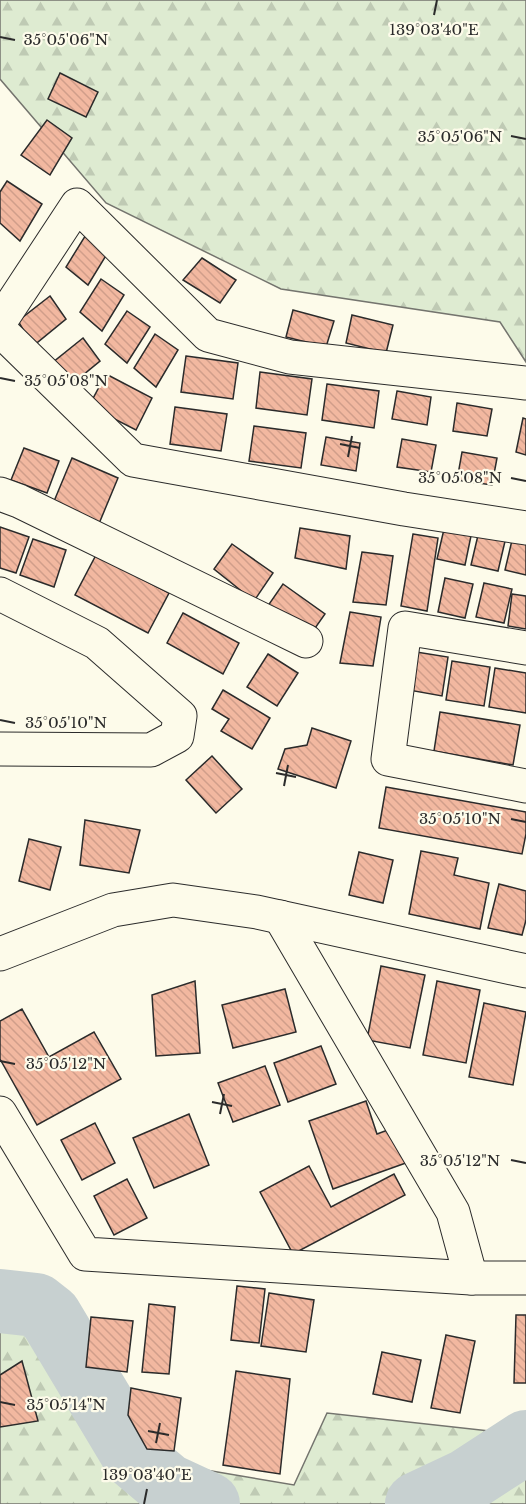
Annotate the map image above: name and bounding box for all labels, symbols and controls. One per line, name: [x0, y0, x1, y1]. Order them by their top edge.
text: 139°03'40"E: [389, 20, 479, 39]
text: 35°05'06"N: [24, 30, 108, 49]
text: 35°05'06"N: [418, 127, 502, 146]
text: 35°05'08"N: [24, 371, 108, 390]
text: 35°05'08"N: [418, 468, 502, 487]
text: 35°05'10"N: [25, 713, 107, 732]
text: 35°05'10"N: [419, 809, 501, 828]
text: 35°05'12"N: [26, 1054, 106, 1073]
text: 35°05'12"N: [420, 1151, 500, 1170]
text: 35°05'14"N: [26, 1395, 106, 1414]
text: 139°03'40"E: [102, 1465, 192, 1484]

